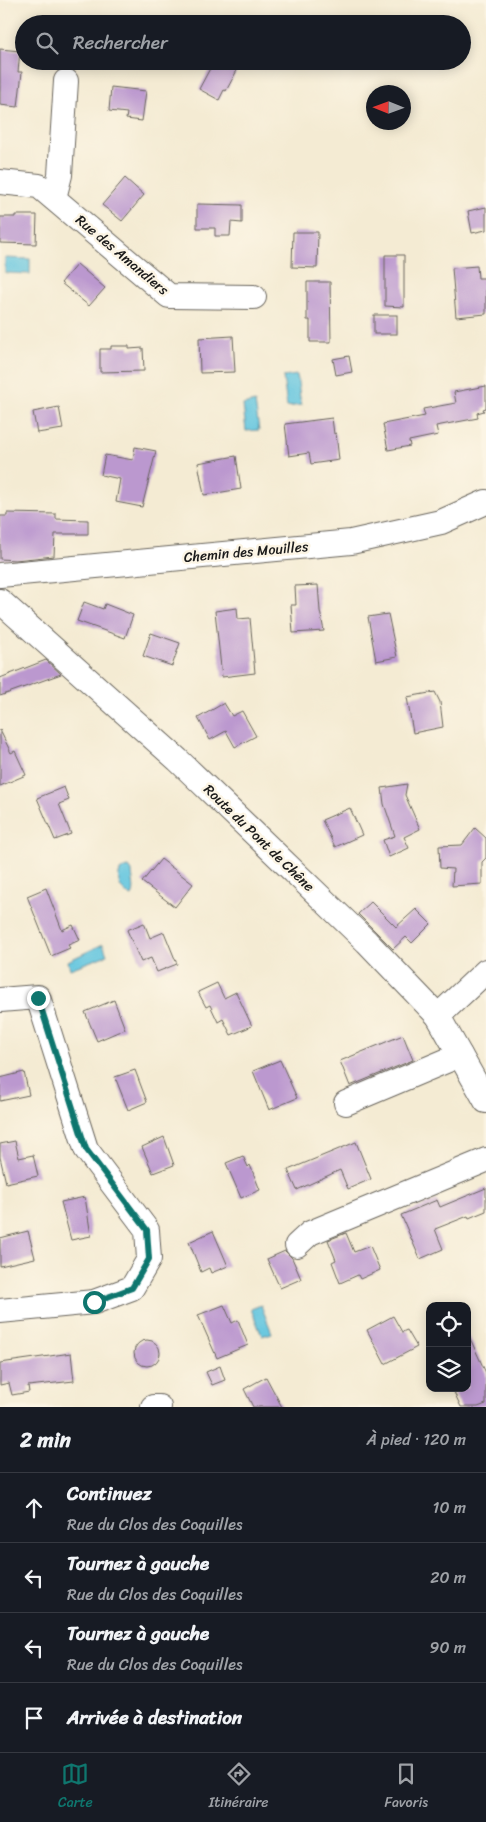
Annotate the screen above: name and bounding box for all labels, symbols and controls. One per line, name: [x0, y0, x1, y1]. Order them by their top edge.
search box: [15, 15, 471, 70]
text: Rechercher: [73, 26, 168, 59]
icon: search: [33, 29, 61, 57]
north arrow: [366, 85, 411, 130]
street label: Rue des Amandiers: [70, 208, 175, 302]
street label: Chemin des Mouilles: [183, 534, 310, 570]
street label: Route du Pont de Chêne: [197, 778, 321, 898]
route end: [27, 987, 50, 1010]
route start: [83, 1291, 106, 1314]
map controls: [426, 1302, 471, 1392]
button: locate: [426, 1302, 471, 1347]
button: layers: [426, 1347, 471, 1392]
text: 2 min: [20, 1421, 71, 1459]
text: À pied · 120 m: [367, 1425, 466, 1454]
text: Continuez: [67, 1477, 152, 1510]
text: 10 m: [433, 1493, 466, 1522]
icon: ahead: [20, 1494, 48, 1522]
text: Rue du Clos des Coquilles: [67, 1510, 243, 1539]
text: Tournez à gauche: [67, 1547, 209, 1580]
text: 20 m: [430, 1563, 466, 1592]
icon: left: [20, 1564, 48, 1592]
text: Rue du Clos des Coquilles: [67, 1580, 243, 1609]
text: Tournez à gauche: [67, 1617, 209, 1650]
text: 90 m: [430, 1633, 466, 1662]
icon: left: [20, 1634, 48, 1662]
text: Rue du Clos des Coquilles: [67, 1650, 243, 1679]
text: Arrivée à destination: [67, 1701, 242, 1734]
icon: arrive: [20, 1704, 48, 1732]
tab: Carte: [58, 1760, 93, 1815]
tab: Itinéraire: [209, 1760, 269, 1815]
tab: Favoris: [384, 1760, 428, 1815]

